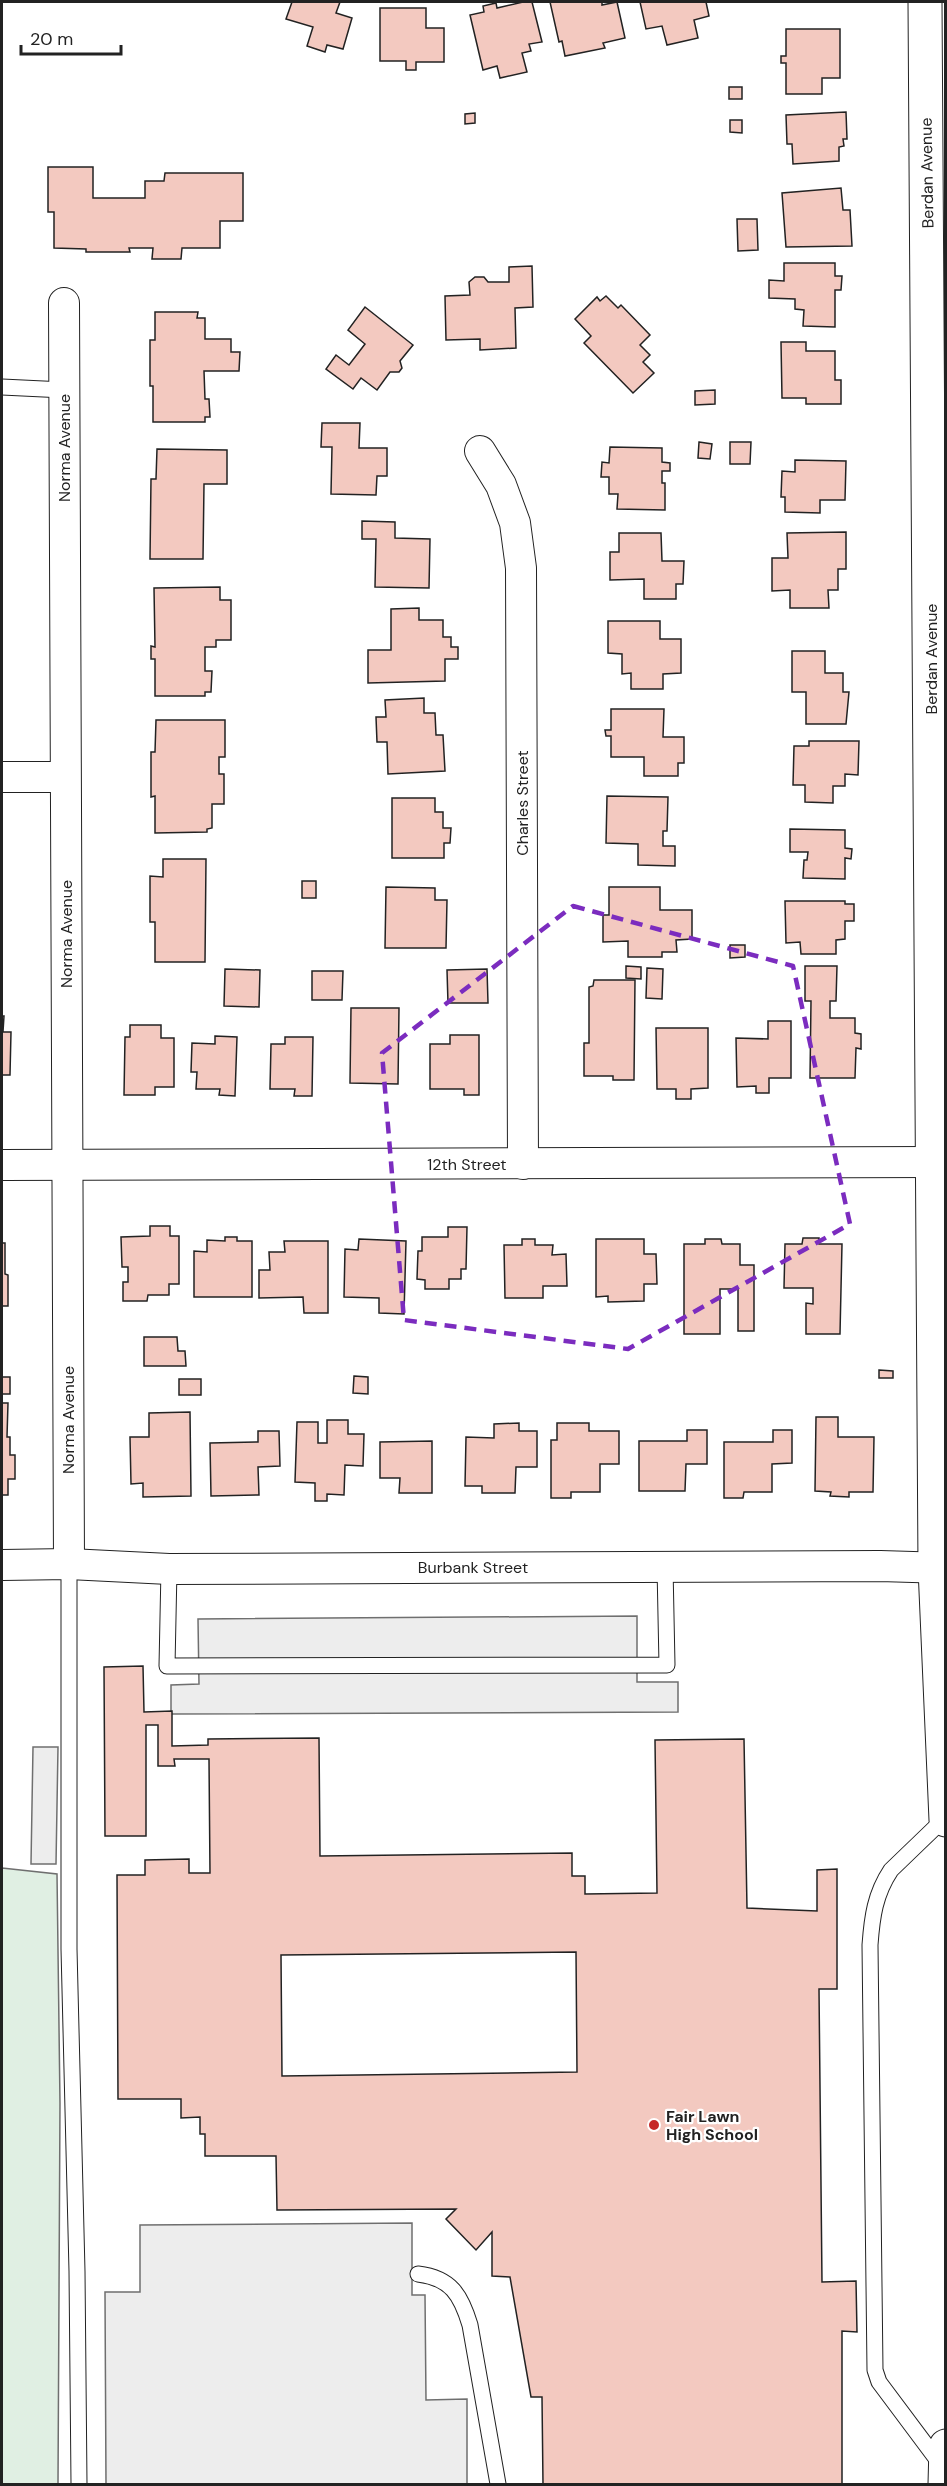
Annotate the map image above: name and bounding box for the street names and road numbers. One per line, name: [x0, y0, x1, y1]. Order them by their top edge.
street label: Berdan Avenue: [916, 117, 938, 229]
street label: Norma Avenue: [54, 394, 75, 502]
street label: Berdan Avenue: [921, 604, 942, 714]
street label: Charles Street: [512, 750, 533, 856]
street label: Norma Avenue: [56, 880, 77, 988]
street label: 12th Street: [427, 1154, 507, 1175]
street label: Norma Avenue: [58, 1366, 79, 1474]
street label: Burbank Street: [418, 1557, 528, 1578]

